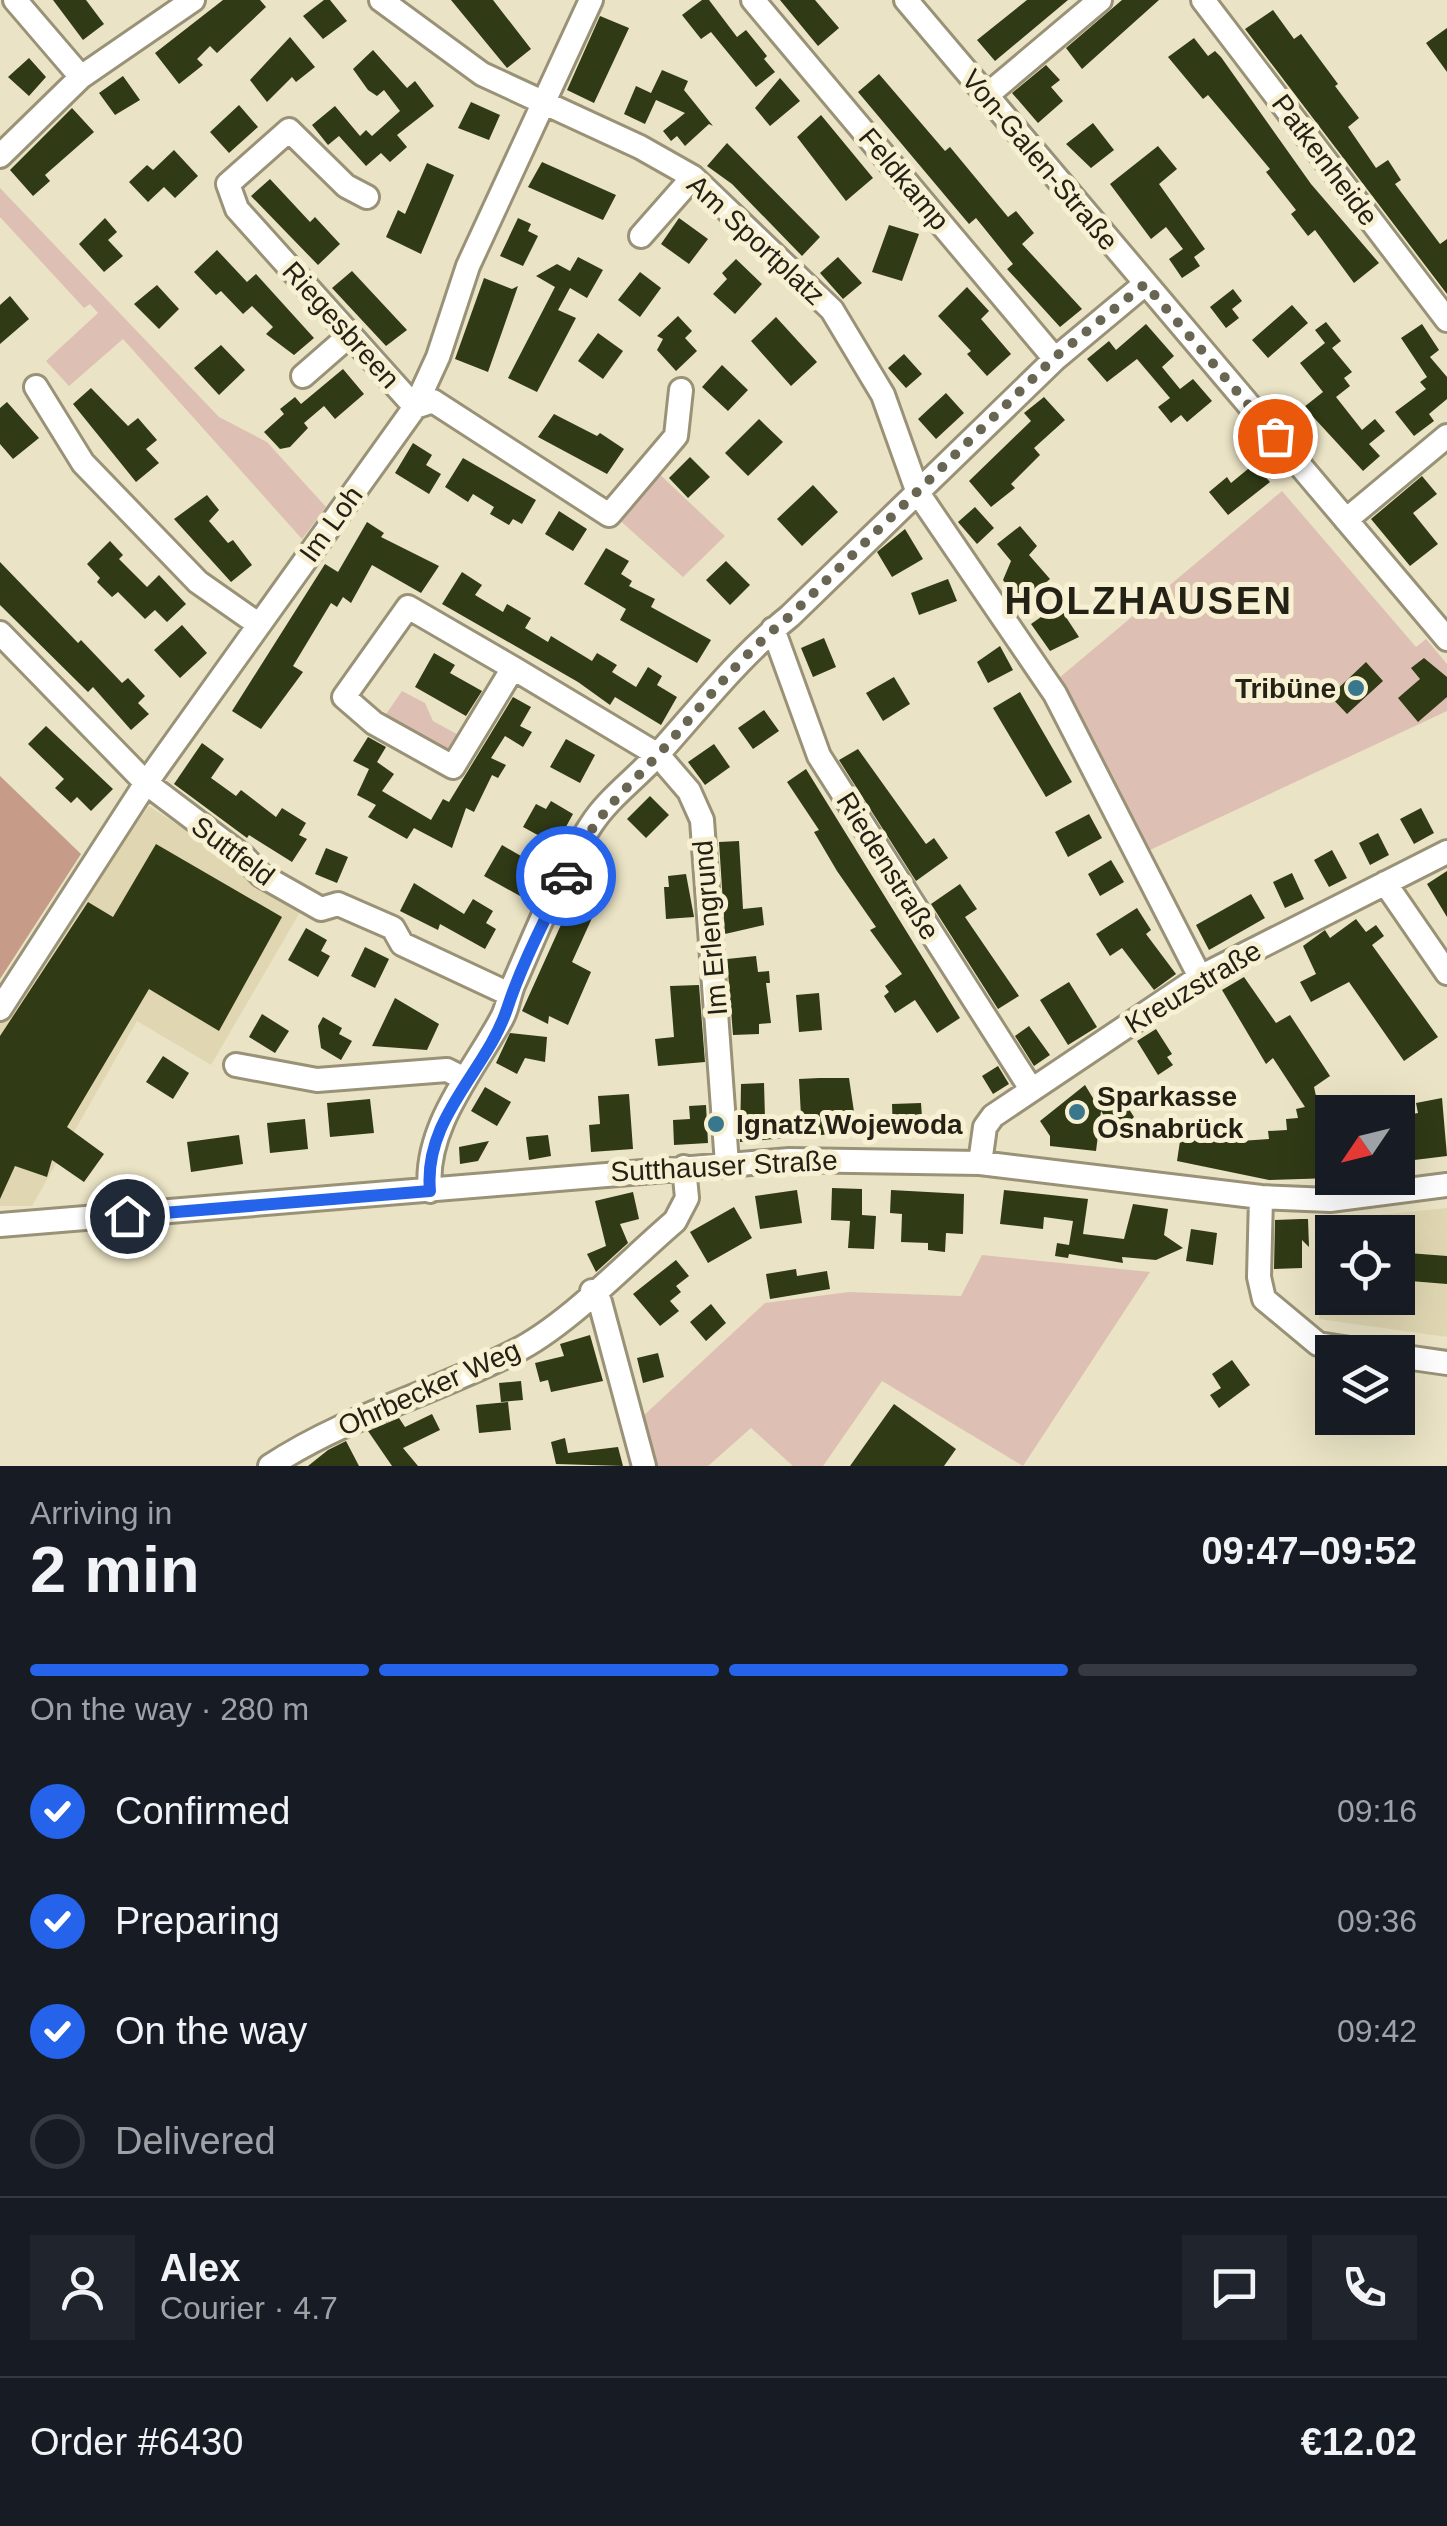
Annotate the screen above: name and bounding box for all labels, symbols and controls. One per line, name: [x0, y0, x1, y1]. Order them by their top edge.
street label: Von-Galen-Straße: [956, 64, 1124, 256]
street label: Patkenheide: [1266, 89, 1384, 231]
street label: Feldkamp: [853, 122, 955, 236]
street label: Am Sportplatz: [681, 169, 831, 311]
street label: Riegesbreen: [276, 256, 406, 394]
pin: [1233, 394, 1318, 479]
icon: bag: [1248, 409, 1303, 464]
street label: Im Loh: [293, 480, 369, 568]
district label: HOLZHAUSEN: [1005, 580, 1293, 622]
place label: Tribüne: [1235, 673, 1336, 704]
marker: Tribüne: [1345, 677, 1367, 699]
street label: Riedenstraße: [830, 787, 946, 945]
street label: Suttfeld: [186, 810, 280, 892]
courier: [516, 826, 616, 926]
street label: Im Erlengrund: [687, 839, 733, 1017]
icon: car: [539, 849, 594, 904]
street label: Kreuzstraße: [1120, 934, 1266, 1040]
place label: Sparkasse Osnabrück: [1097, 1081, 1244, 1144]
north arrow: [1315, 1095, 1415, 1195]
map controls: [1315, 1095, 1415, 1435]
marker: Sparkasse Osnabrück: [1066, 1101, 1088, 1123]
place label: Ignatz Wojewoda: [736, 1109, 963, 1140]
marker: Ignatz Wojewoda: [705, 1113, 727, 1135]
street label: Sutthauser Straße: [610, 1145, 838, 1187]
pin: [85, 1174, 170, 1259]
icon: home: [100, 1189, 155, 1244]
button: locate: [1315, 1215, 1415, 1315]
street label: Ohrbecker Weg: [333, 1334, 525, 1442]
button: layers: [1315, 1335, 1415, 1435]
text: Arriving in: [30, 1495, 172, 1531]
text: 09:47–09:52: [1201, 1530, 1417, 1572]
text: 2 min: [30, 1533, 200, 1606]
text: On the way · 280 m: [30, 1691, 309, 1727]
icon: check: [30, 1784, 85, 1839]
text: Confirmed: [115, 1790, 290, 1832]
text: 09:16: [1337, 1793, 1417, 1829]
icon: check: [30, 1894, 85, 1949]
text: Preparing: [115, 1900, 280, 1942]
text: 09:36: [1337, 1903, 1417, 1939]
icon: check: [30, 2004, 85, 2059]
text: On the way: [115, 2010, 307, 2052]
text: 09:42: [1337, 2013, 1417, 2049]
text: Delivered: [115, 2120, 276, 2162]
button: person: [30, 2235, 135, 2340]
button: chat: [1182, 2235, 1287, 2340]
button: phone: [1312, 2235, 1417, 2340]
text: Alex: [160, 2247, 240, 2289]
text: Courier · 4.7: [160, 2290, 338, 2326]
text: Order #6430: [30, 2421, 243, 2463]
text: €12.02: [1301, 2421, 1417, 2463]

